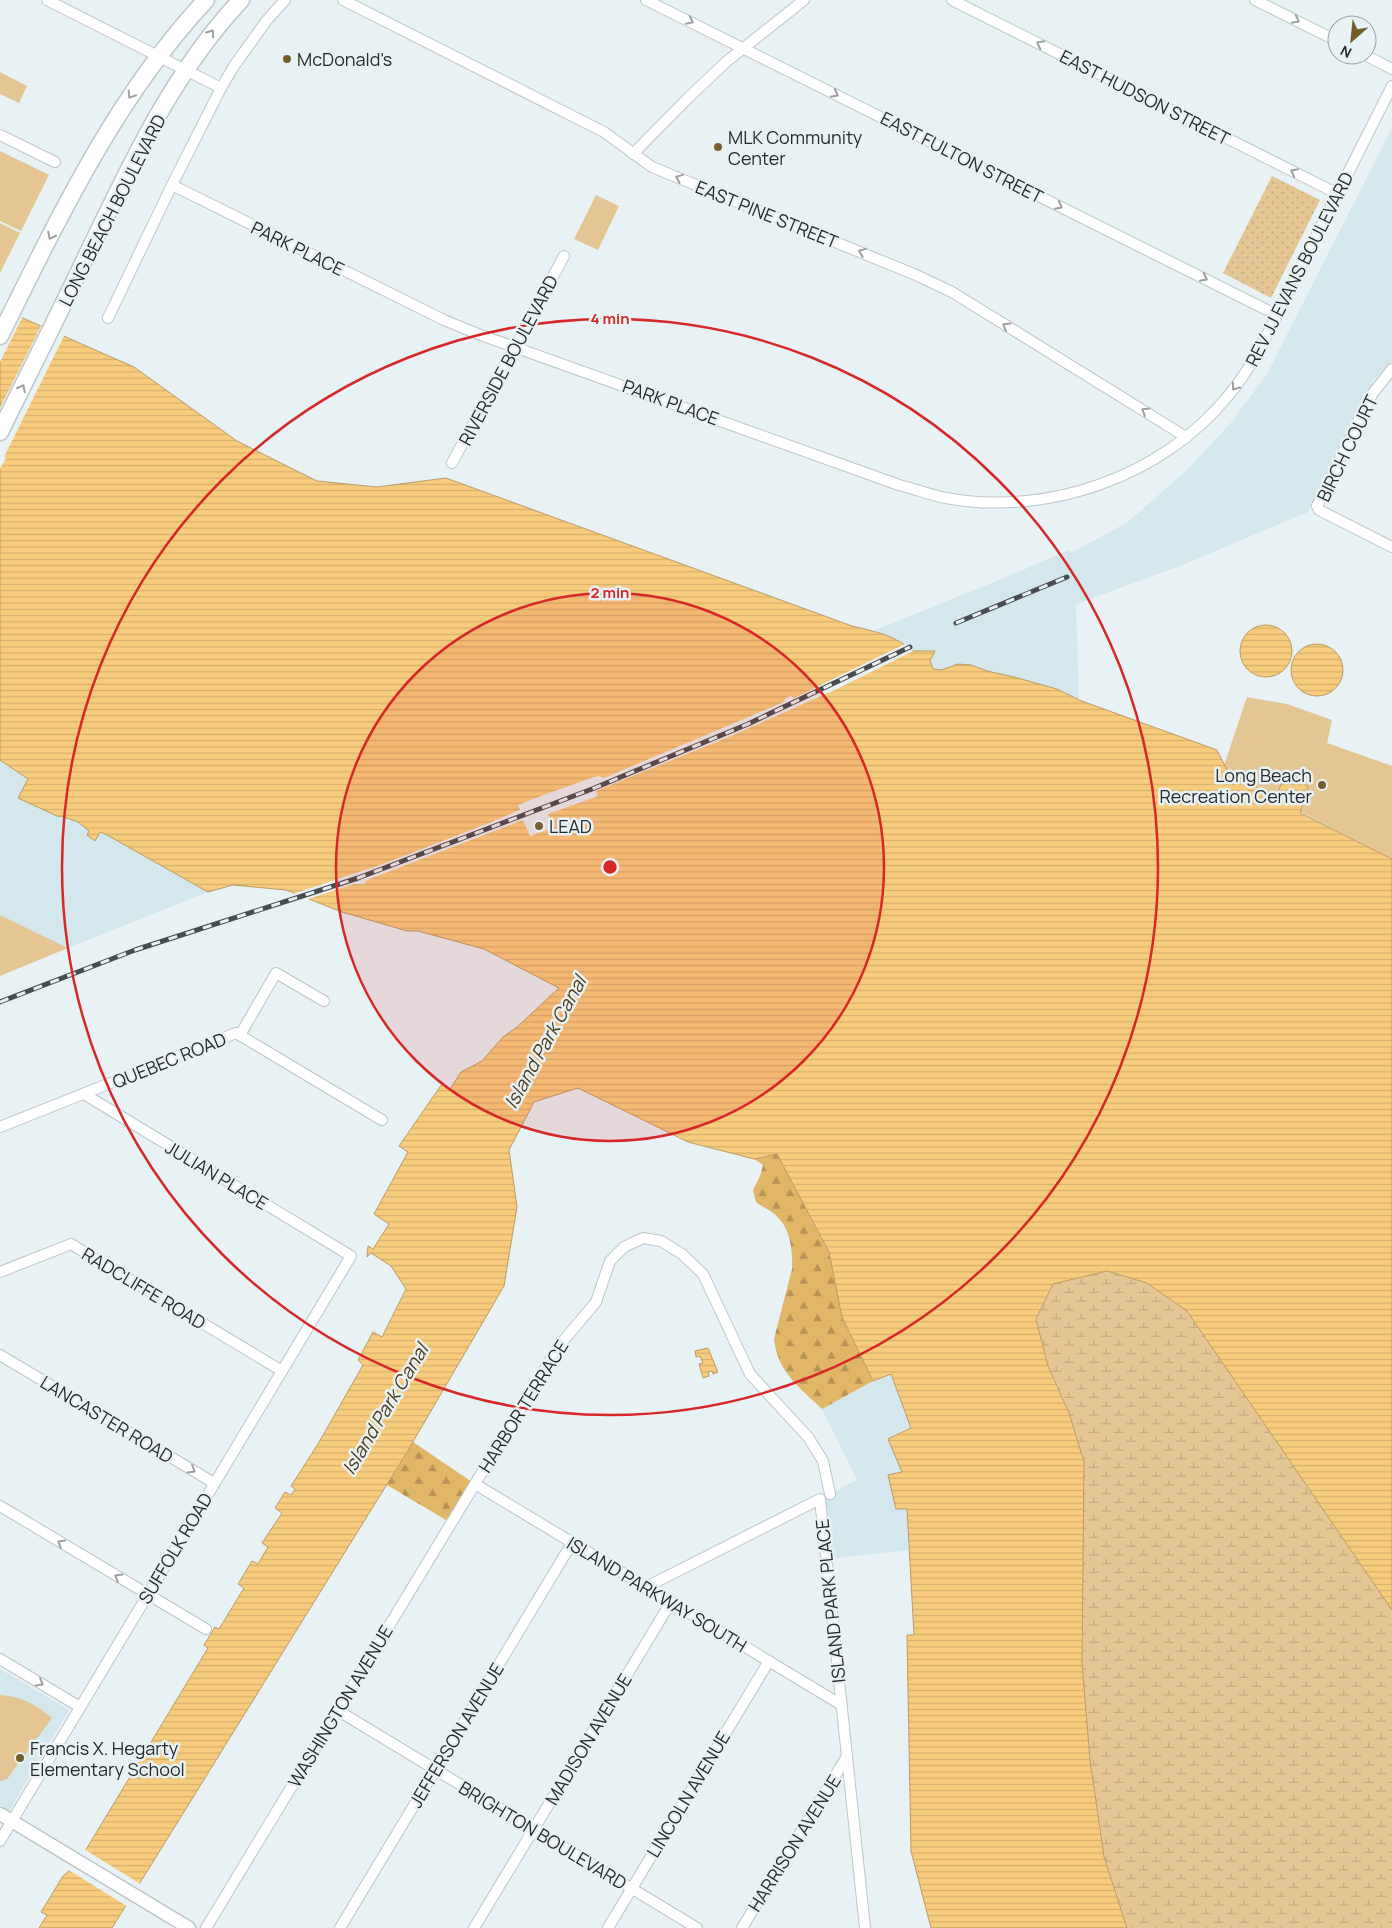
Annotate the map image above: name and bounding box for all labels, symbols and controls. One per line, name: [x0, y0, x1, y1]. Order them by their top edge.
one-way arrow: [1291, 14, 1300, 25]
one-way arrow: [685, 15, 694, 25]
north arrow: [1327, 15, 1377, 65]
one-way arrow: [205, 29, 214, 39]
one-way arrow: [1036, 40, 1045, 50]
text: N: [1337, 41, 1355, 63]
street label: EAST HUDSON STREET: [1056, 44, 1234, 150]
place label: McDonald's: [297, 47, 392, 71]
marker: McDonald's: [281, 53, 293, 65]
one-way arrow: [830, 88, 839, 98]
one-way arrow: [128, 90, 137, 99]
street label: EAST FULTON STREET: [877, 106, 1048, 209]
street label: LONG BEACH BOULEVARD: [53, 110, 171, 310]
place label: MLK Community Center: [728, 125, 863, 170]
marker: MLK Community Center: [712, 141, 724, 153]
street label: REV JJ EVANS BOULEVARD: [1239, 168, 1359, 370]
one-way arrow: [1290, 168, 1299, 178]
one-way arrow: [675, 174, 684, 184]
street label: EAST PINE STREET: [692, 174, 842, 254]
one-way arrow: [1054, 200, 1063, 210]
street label: PARK PLACE: [247, 215, 349, 281]
one-way arrow: [47, 231, 57, 240]
one-way arrow: [858, 248, 867, 259]
street label: RIVERSIDE BOULEVARD: [453, 271, 563, 449]
one-way arrow: [1199, 272, 1208, 283]
text: 4 min: [590, 308, 630, 329]
one-way arrow: [1003, 322, 1012, 332]
street label: PARK PLACE: [619, 373, 723, 431]
one-way arrow: [1232, 381, 1241, 391]
one-way arrow: [16, 384, 26, 393]
street label: BIRCH COURT: [1311, 390, 1383, 505]
one-way arrow: [1141, 408, 1150, 418]
text: 2 min: [590, 582, 630, 603]
place label: Long Beach Recreation Center: [1159, 763, 1313, 808]
marker: Long Beach Recreation Center: [1316, 779, 1328, 791]
place label: LEAD: [549, 814, 592, 838]
marker: LEAD: [533, 820, 545, 832]
centre of rings: [601, 858, 619, 876]
water label: Island Park Canal: [498, 969, 593, 1113]
street label: QUEBEC ROAD: [109, 1026, 229, 1094]
street label: JULIAN PLACE: [161, 1135, 273, 1215]
street label: RADCLIFFE ROAD: [78, 1242, 210, 1334]
street label: HARBOR TERRACE: [473, 1335, 573, 1477]
water label: Island Park Canal: [336, 1337, 436, 1479]
street label: LANCASTER ROAD: [36, 1370, 178, 1468]
one-way arrow: [186, 1463, 195, 1473]
street label: SUFFOLK ROAD: [132, 1488, 218, 1608]
street label: ISLAND PARK PLACE: [809, 1518, 851, 1684]
street label: ISLAND PARKWAY SOUTH: [563, 1531, 751, 1657]
one-way arrow: [57, 1539, 66, 1549]
one-way arrow: [114, 1573, 123, 1583]
street label: WASHINGTON AVENUE: [282, 1621, 398, 1791]
street label: JEFFERSON AVENUE: [403, 1658, 509, 1812]
street label: MADISON AVENUE: [539, 1669, 637, 1809]
one-way arrow: [35, 1676, 44, 1686]
street label: LINCOLN AVENUE: [641, 1726, 735, 1862]
place label: Francis X. Hegarty Elementary School: [30, 1736, 185, 1781]
marker: Francis X. Hegarty Elementary School: [14, 1752, 26, 1764]
street label: HARRISON AVENUE: [742, 1770, 846, 1916]
street label: BRIGHTON BOULEVARD: [455, 1775, 631, 1895]

